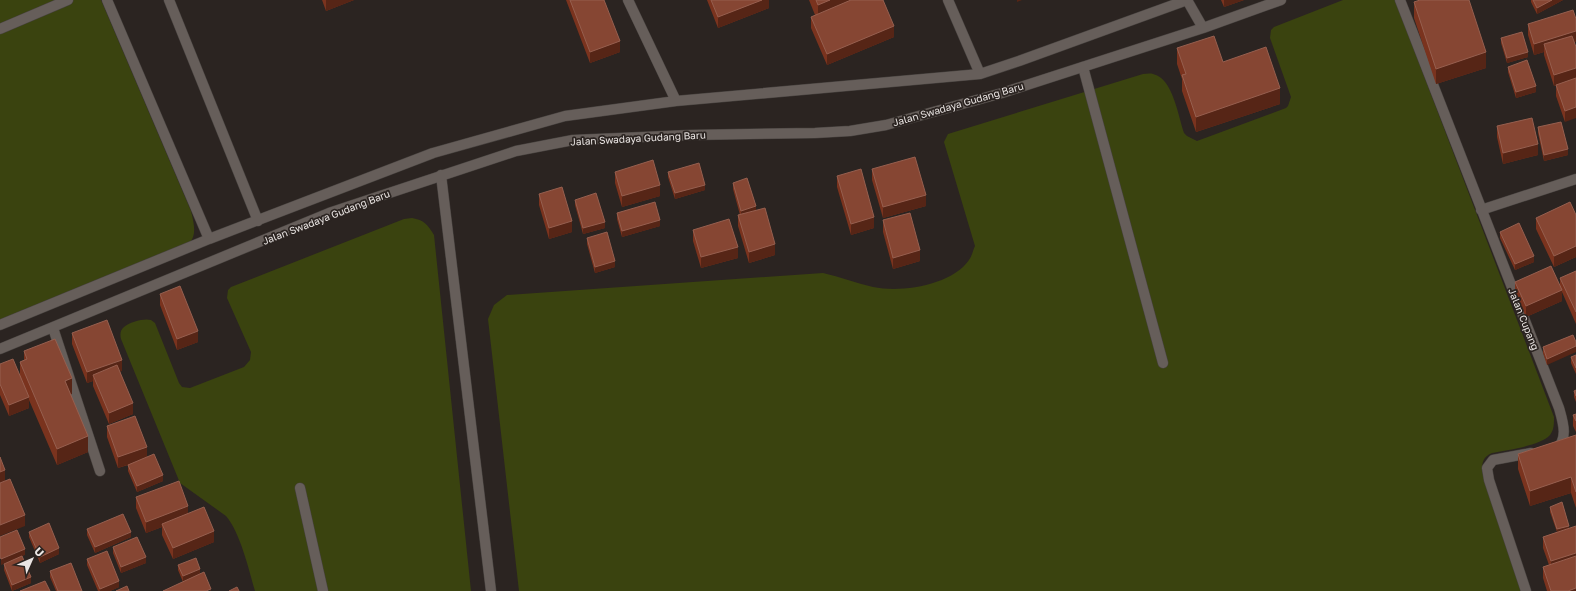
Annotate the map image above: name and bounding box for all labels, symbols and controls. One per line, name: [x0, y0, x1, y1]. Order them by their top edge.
street label: Jalan Swadaya Gudang Baru: [891, 80, 1025, 128]
street label: Jalan Swadaya Gudang Baru: [570, 128, 706, 148]
street label: Jalan Swadaya Gudang Baru: [261, 187, 391, 247]
street label: Jalan Cupang: [1506, 286, 1542, 352]
north arrow: [12, 539, 52, 579]
text: U: [32, 544, 47, 559]

